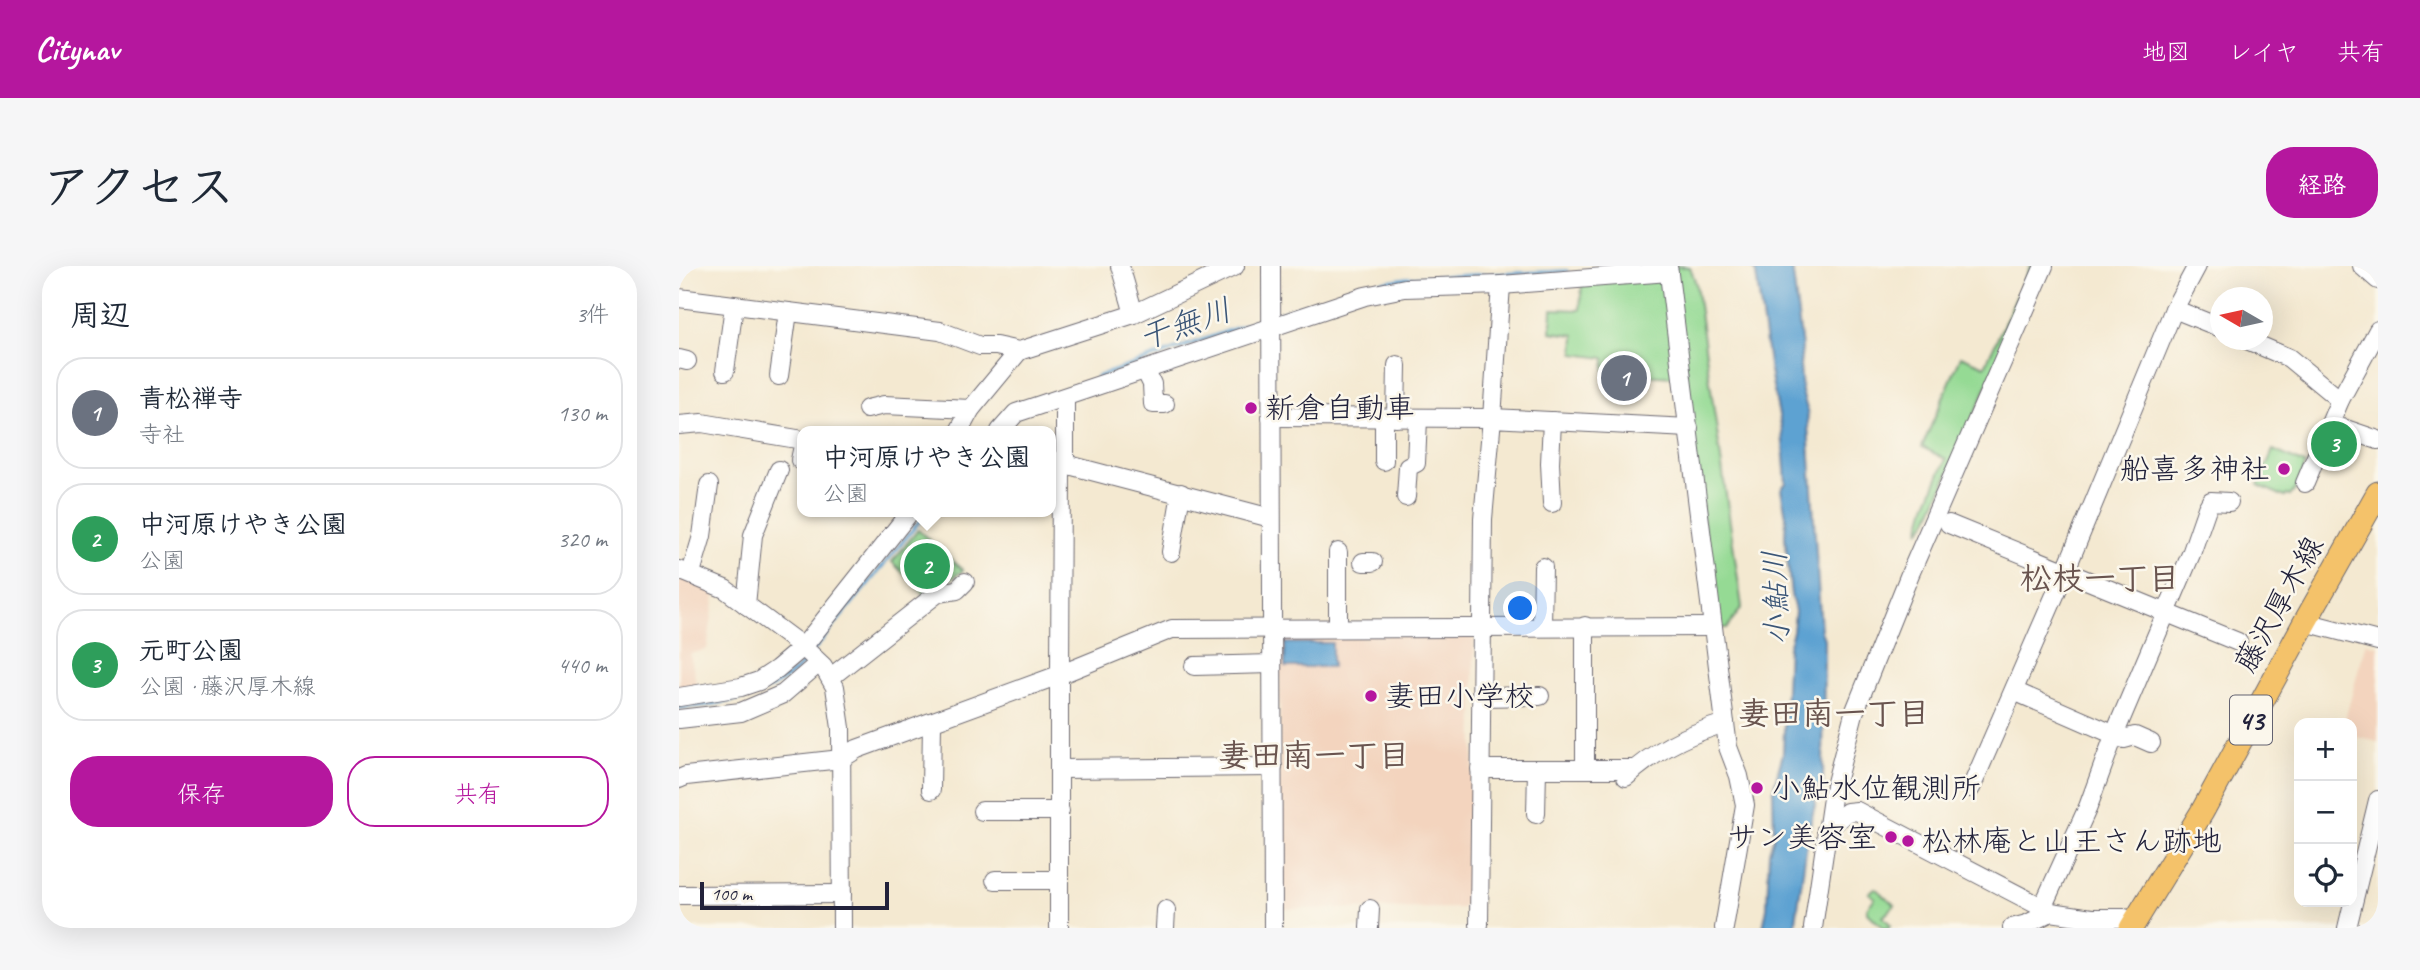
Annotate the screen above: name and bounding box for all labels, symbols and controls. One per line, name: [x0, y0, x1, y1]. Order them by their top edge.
text: Citynav: [35, 28, 119, 70]
text: 地図: [2142, 37, 2190, 67]
text: レイヤ: [2228, 37, 2299, 67]
text: 共有: [2337, 37, 2385, 67]
button: 経路: [2266, 147, 2378, 218]
text: アクセス: [42, 156, 235, 218]
north arrow: [2210, 287, 2273, 350]
water label: 干無川: [1133, 289, 1237, 359]
text: 周辺: [70, 296, 130, 334]
text: 3件: [576, 300, 609, 329]
pin: 1: [1601, 352, 1647, 404]
text: 青松禅寺: [139, 382, 243, 415]
place label: 新倉自動車: [1265, 389, 1415, 427]
text: 1: [90, 399, 100, 428]
text: 130 m: [558, 399, 607, 428]
marker: 新倉自動車: [1243, 400, 1259, 416]
pin: 3: [2311, 418, 2357, 470]
text: 寺社: [139, 420, 185, 449]
popup: [797, 426, 1056, 517]
text: 中河原けやき公園: [822, 441, 1031, 474]
place label: 船喜多神社: [2120, 450, 2270, 488]
marker: 船喜多神社: [2276, 461, 2292, 477]
text: 公園: [822, 479, 868, 508]
text: 中河原けやき公園: [139, 508, 347, 541]
text: 2: [90, 525, 100, 554]
text: 320 m: [558, 525, 607, 554]
street label: 藤沢厚木線: [2226, 529, 2332, 679]
pin: 2: [904, 540, 950, 592]
text: 公園: [139, 546, 185, 575]
water label: 小鮎川: [1754, 549, 1798, 647]
district label: 松枝一丁目: [2020, 558, 2180, 599]
your location: [1503, 591, 1537, 625]
text: 元町公園: [139, 634, 243, 667]
text: 3: [90, 651, 100, 680]
text: 440 m: [558, 651, 607, 680]
text: 公園 · 藤沢厚木線: [139, 672, 315, 701]
place label: 妻田小学校: [1385, 677, 1535, 715]
marker: 妻田小学校: [1363, 688, 1379, 704]
district label: 妻田南一丁目: [1738, 693, 1930, 734]
road number: 43: [2230, 696, 2272, 744]
map controls: [2294, 718, 2357, 907]
button: +: [2294, 718, 2357, 781]
district label: 妻田南一丁目: [1218, 735, 1410, 776]
button: 保存: [70, 756, 333, 827]
button: 共有: [347, 756, 609, 827]
place label: 小鮎水位観測所: [1771, 769, 1981, 807]
marker: 小鮎水位観測所: [1749, 780, 1765, 796]
button: −: [2294, 781, 2357, 844]
place label: サン美容室: [1727, 818, 1877, 856]
place label: 松林庵と山王さん跡地: [1922, 822, 2222, 860]
marker: サン美容室: [1883, 829, 1899, 845]
marker: 松林庵と山王さん跡地: [1900, 833, 1916, 849]
button: locate: [2294, 844, 2357, 907]
scale bar: [700, 879, 889, 911]
text: 100 m: [711, 882, 752, 906]

